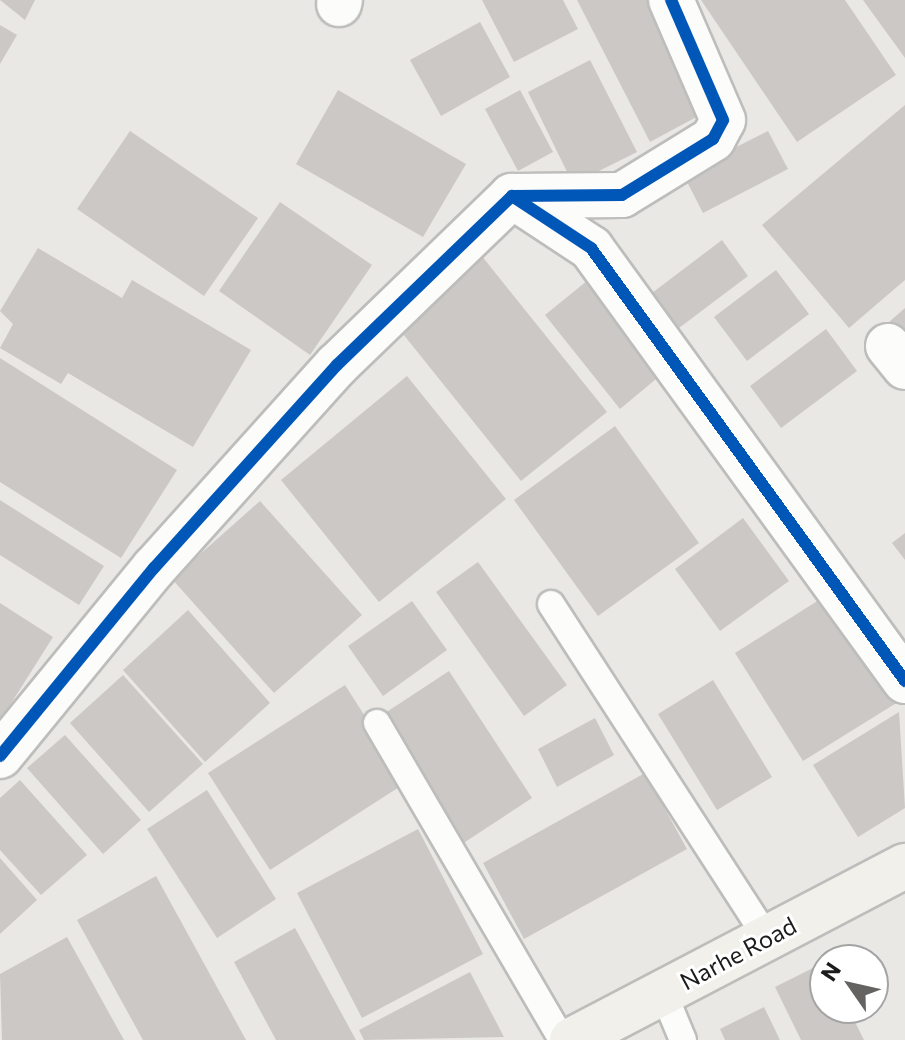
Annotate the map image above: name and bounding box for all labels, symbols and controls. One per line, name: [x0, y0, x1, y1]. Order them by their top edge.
street label: Narhe Road: [675, 910, 801, 996]
north arrow: [809, 944, 889, 1024]
text: N: [815, 957, 846, 986]

